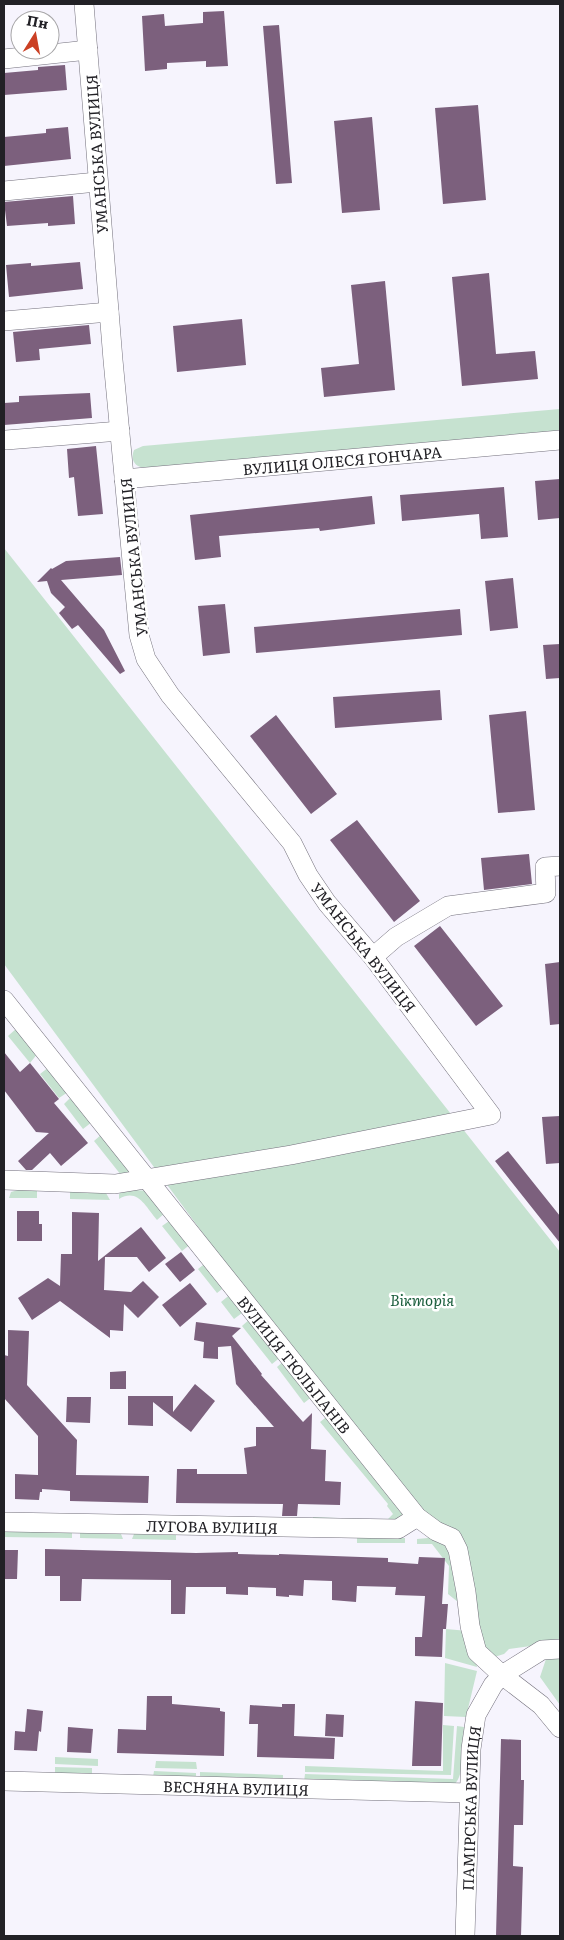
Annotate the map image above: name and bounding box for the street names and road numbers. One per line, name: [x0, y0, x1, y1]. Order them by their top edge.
street label: УМАНСЬКА ВУЛИЦЯ: [79, 74, 113, 234]
street label: ВУЛИЦЯ ОЛЕСЯ ГОНЧАРА: [242, 439, 443, 480]
street label: УМАНСЬКА ВУЛИЦЯ: [113, 476, 153, 638]
street label: УМАНСЬКА ВУЛИЦЯ: [306, 877, 422, 1017]
street label: ВУЛИЦЯ ТЮЛЬПАНІВ: [233, 1290, 357, 1438]
street label: ЛУГОВА ВУЛИЦЯ: [146, 1513, 278, 1538]
street label: ПАМІРСЬКА ВУЛИЦЯ: [455, 1724, 486, 1891]
street label: ВЕСНЯНА ВУЛИЦЯ: [163, 1774, 309, 1800]

